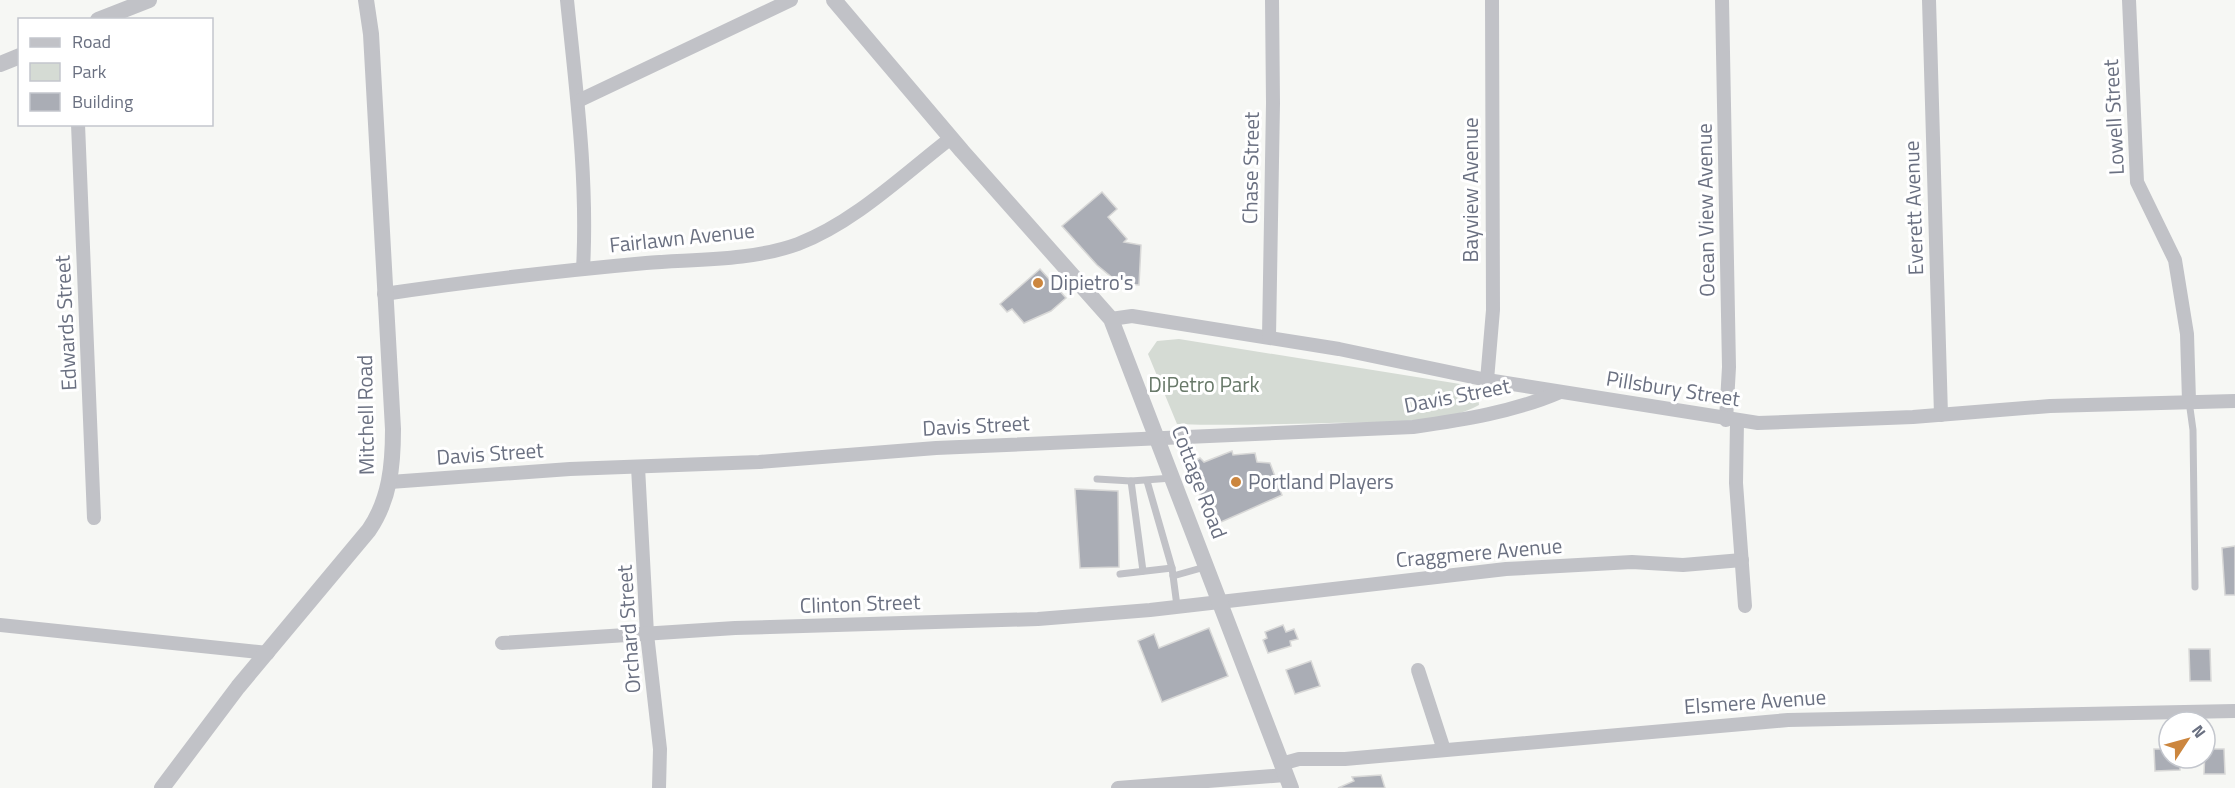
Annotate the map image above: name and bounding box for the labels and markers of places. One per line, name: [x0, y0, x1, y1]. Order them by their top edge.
place label: Dipietro's: [1050, 266, 1134, 298]
marker: Dipietro's: [1031, 276, 1045, 290]
place label: Portland Players: [1248, 465, 1394, 497]
marker: Portland Players: [1229, 475, 1243, 489]

